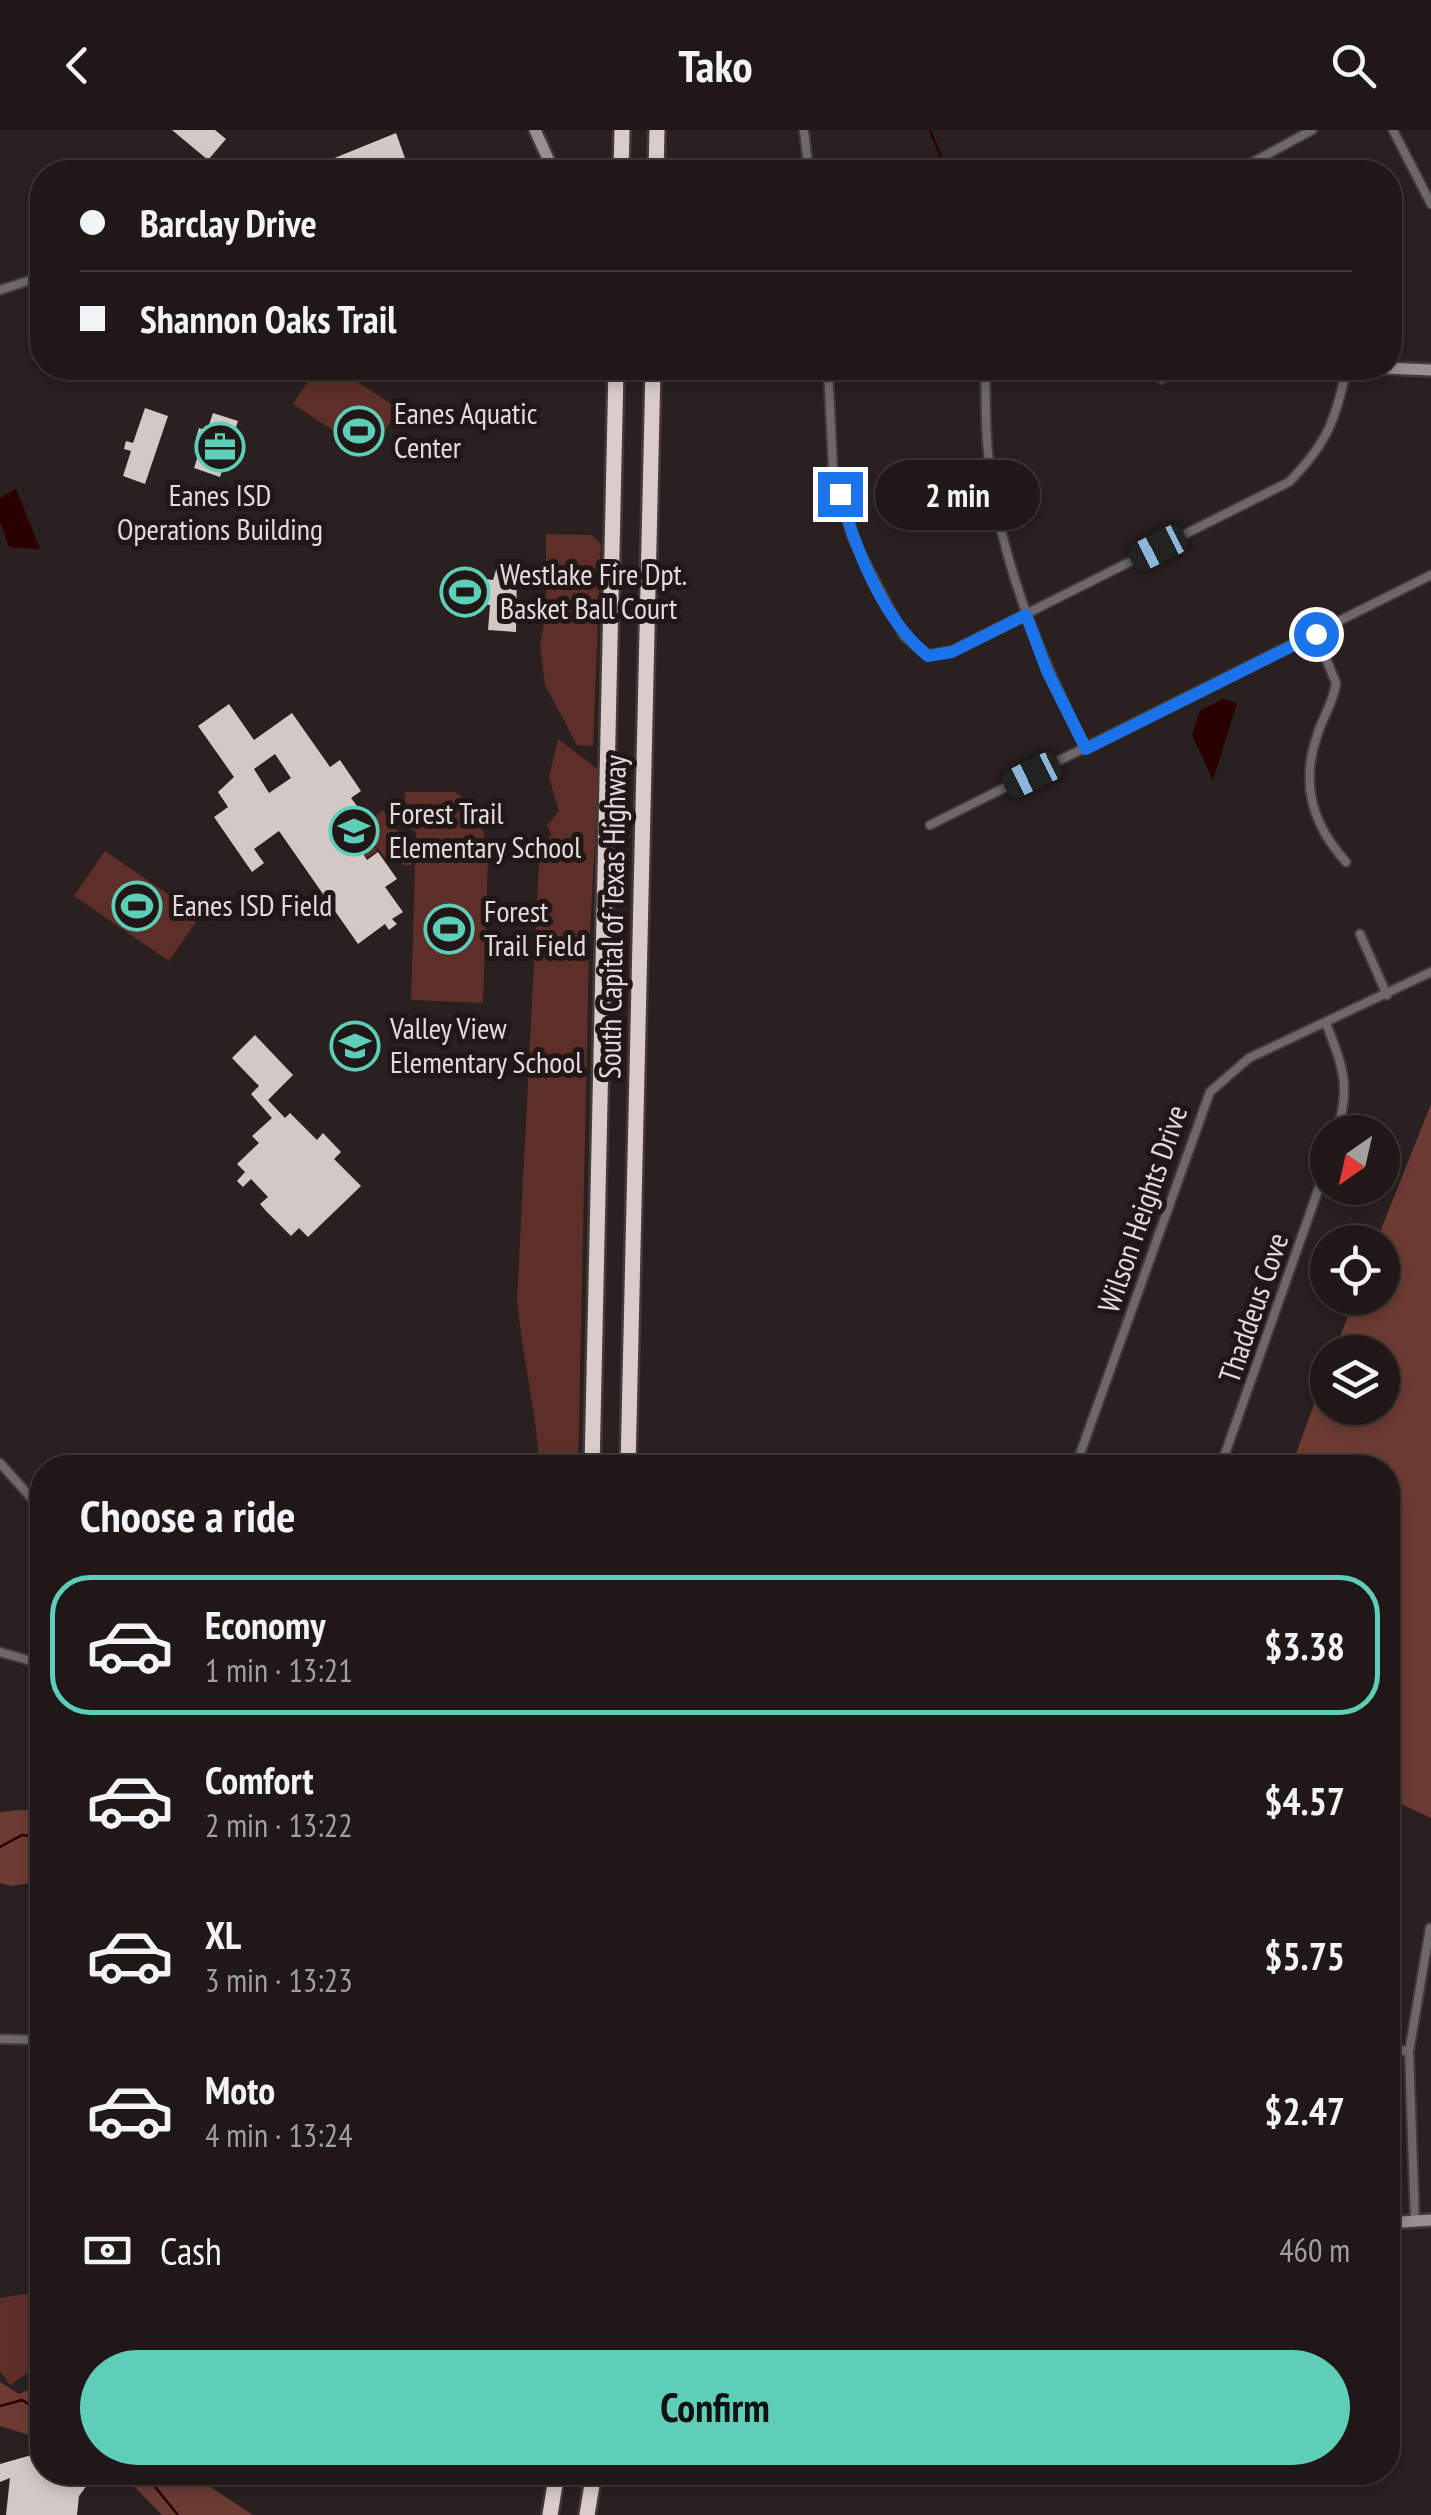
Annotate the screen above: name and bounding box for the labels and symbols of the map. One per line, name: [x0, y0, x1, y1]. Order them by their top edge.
place label: Eanes Aquatic Center: [394, 393, 538, 466]
sports icon: Eanes Aquatic Center: [333, 405, 385, 457]
office icon: Eanes ISD Operations Building: [194, 421, 246, 473]
callout: 2 min: [875, 459, 1040, 529]
route end: [818, 472, 863, 517]
place label: Eanes ISD Operations Building: [117, 475, 323, 548]
car: [1124, 521, 1192, 575]
place label: Westlake Fire Dpt. Basket Ball Court: [500, 554, 687, 627]
sports icon: Westlake Fire Dpt. Basket Ball Court: [439, 566, 491, 618]
route start: [1294, 612, 1339, 657]
car: [998, 748, 1066, 802]
street label: South Capital of Texas Highway: [589, 754, 634, 1079]
place label: Forest Trail Elementary School: [389, 793, 581, 866]
school or university icon: Forest Trail Elementary School: [328, 805, 380, 857]
sports icon: Eanes ISD Field: [111, 880, 163, 932]
place label: Eanes ISD Field: [172, 885, 332, 924]
place label: Forest Trail Field: [484, 891, 586, 964]
sports icon: Forest Trail Field: [423, 903, 475, 955]
place label: Valley View Elementary School: [389, 1008, 582, 1081]
school or university icon: Valley View Elementary School: [329, 1020, 381, 1072]
street label: Wilson Heights Drive: [1088, 1100, 1195, 1317]
north arrow: [1310, 1115, 1400, 1205]
street label: Thaddeus Cove: [1209, 1227, 1296, 1388]

